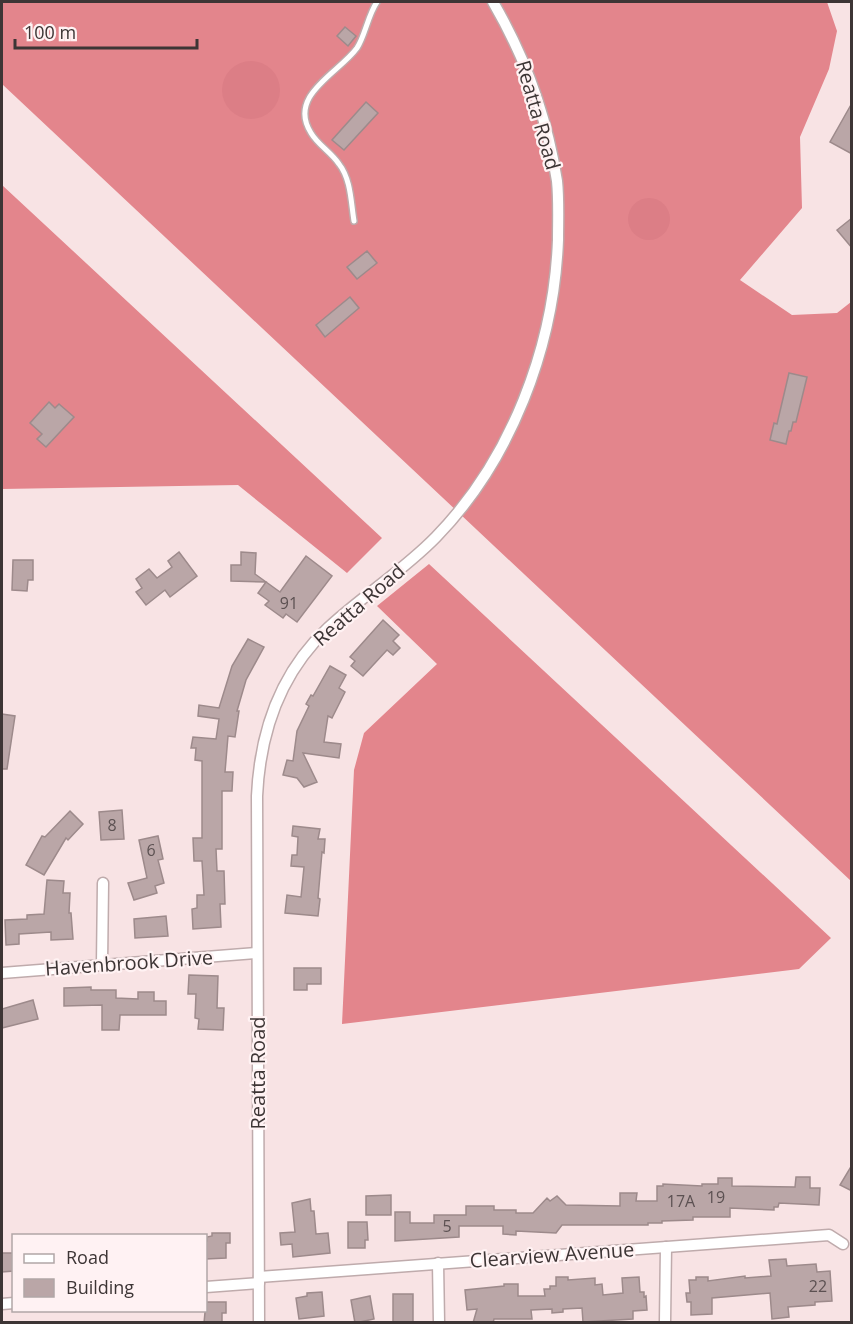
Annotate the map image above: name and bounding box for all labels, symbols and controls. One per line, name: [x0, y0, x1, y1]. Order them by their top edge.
scale bar: [15, 12, 196, 50]
text: 100 m: [24, 20, 76, 44]
street label: Reatta Road: [510, 57, 567, 173]
street label: Reatta Road: [307, 557, 410, 652]
house number: 91: [280, 592, 298, 614]
house number: 8: [107, 814, 117, 836]
house number: 6: [146, 839, 156, 861]
street label: Havenbrook Drive: [44, 943, 214, 982]
street label: Reatta Road: [244, 1017, 271, 1129]
house number: 19: [707, 1186, 725, 1208]
house number: 17A: [667, 1190, 696, 1212]
house number: 5: [442, 1215, 452, 1237]
legend: [12, 1234, 207, 1312]
street label: Clearview Avenue: [469, 1235, 635, 1274]
text: Road: [66, 1245, 109, 1269]
text: Building: [66, 1275, 134, 1299]
house number: 22: [809, 1275, 827, 1297]

